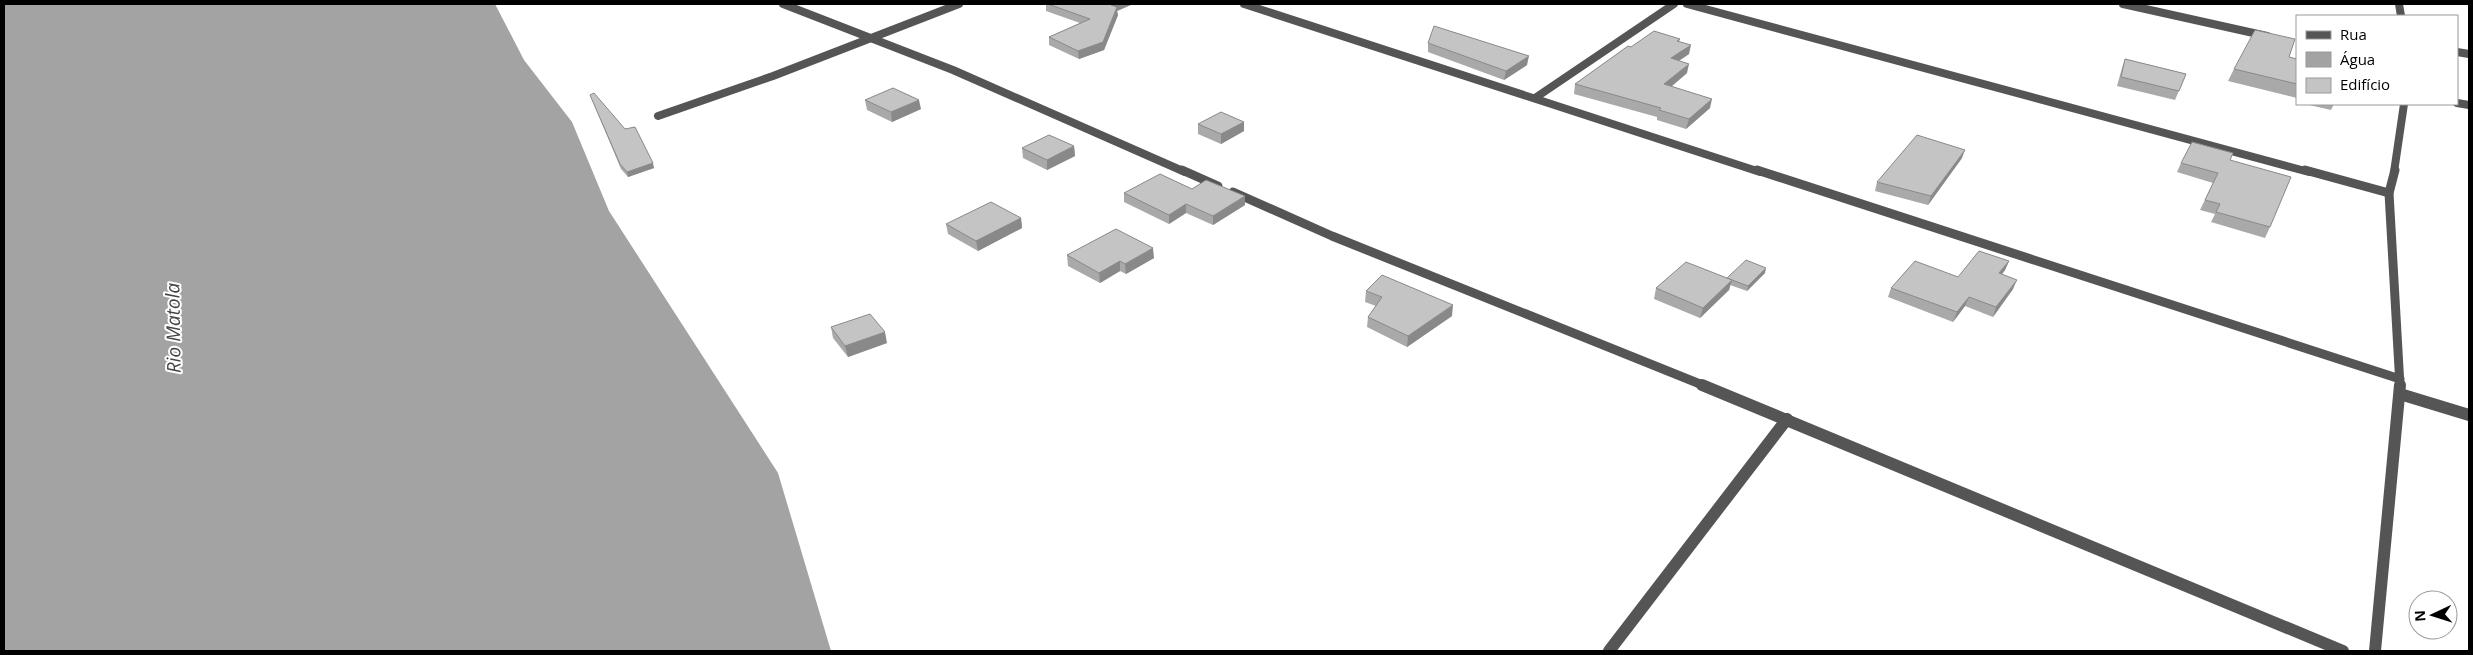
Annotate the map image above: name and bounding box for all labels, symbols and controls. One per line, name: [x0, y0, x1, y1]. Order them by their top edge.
legend: [2296, 15, 2458, 105]
text: Rua: [2340, 24, 2367, 44]
text: Água: [2340, 49, 2375, 69]
text: Edifício: [2340, 74, 2390, 94]
water label: Rio Matola: [159, 282, 187, 373]
north arrow: [2408, 590, 2458, 640]
text: N: [2410, 610, 2429, 622]

